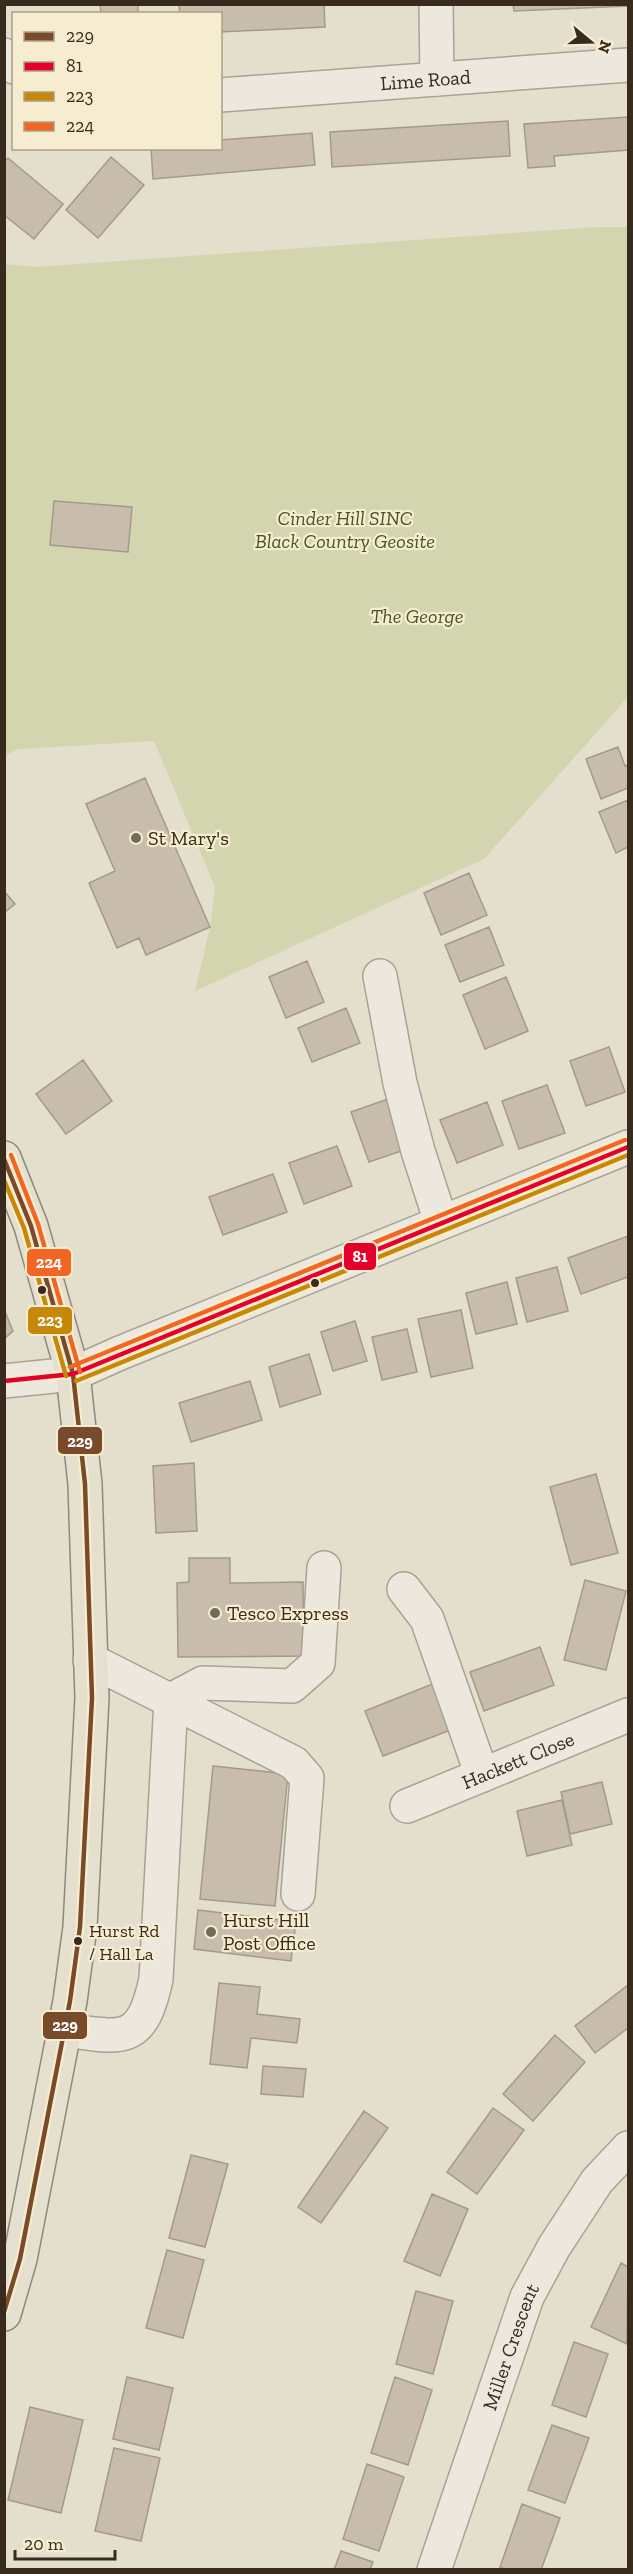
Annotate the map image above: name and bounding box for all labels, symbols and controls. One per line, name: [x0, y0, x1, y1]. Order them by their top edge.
legend: [12, 12, 222, 150]
north arrow: [561, 12, 621, 72]
text: 229: [66, 25, 94, 47]
text: N: [594, 38, 616, 56]
text: 81: [66, 55, 83, 77]
street label: Lime Road: [379, 65, 472, 95]
text: 223: [66, 85, 94, 107]
text: 224: [66, 115, 95, 137]
park label: Cinder Hill SINC Black Country Geosite: [255, 506, 435, 553]
park label: The George: [371, 604, 463, 628]
place label: St Mary's: [148, 826, 229, 850]
marker: St Mary's: [129, 831, 143, 845]
line badge: 81: [343, 1242, 377, 1271]
text: 81: [352, 1247, 368, 1266]
line badge: 224: [26, 1248, 72, 1277]
text: 224: [36, 1253, 62, 1272]
unlabelled marker: [309, 1277, 321, 1289]
unlabelled marker: [36, 1284, 48, 1296]
line badge: 223: [27, 1306, 73, 1335]
text: 223: [37, 1311, 63, 1330]
line badge: 229: [57, 1426, 103, 1455]
text: 229: [67, 1432, 93, 1451]
place label: Tesco Express: [227, 1601, 349, 1625]
marker: Tesco Express: [208, 1606, 222, 1620]
street label: Hackett Close: [458, 1726, 578, 1794]
place label: Hurst Hill Post Office: [223, 1908, 316, 1955]
place label: Hurst Rd / Hall La: [89, 1920, 159, 1965]
marker: Hurst Hill Post Office: [204, 1925, 218, 1939]
marker: Hurst Rd / Hall La: [72, 1935, 84, 1947]
line badge: 229: [42, 2011, 88, 2040]
text: 229: [52, 2016, 78, 2035]
street label: Miller Crescent: [477, 2278, 545, 2413]
scale bar: [15, 2523, 116, 2561]
text: 20 m: [24, 2533, 64, 2555]

